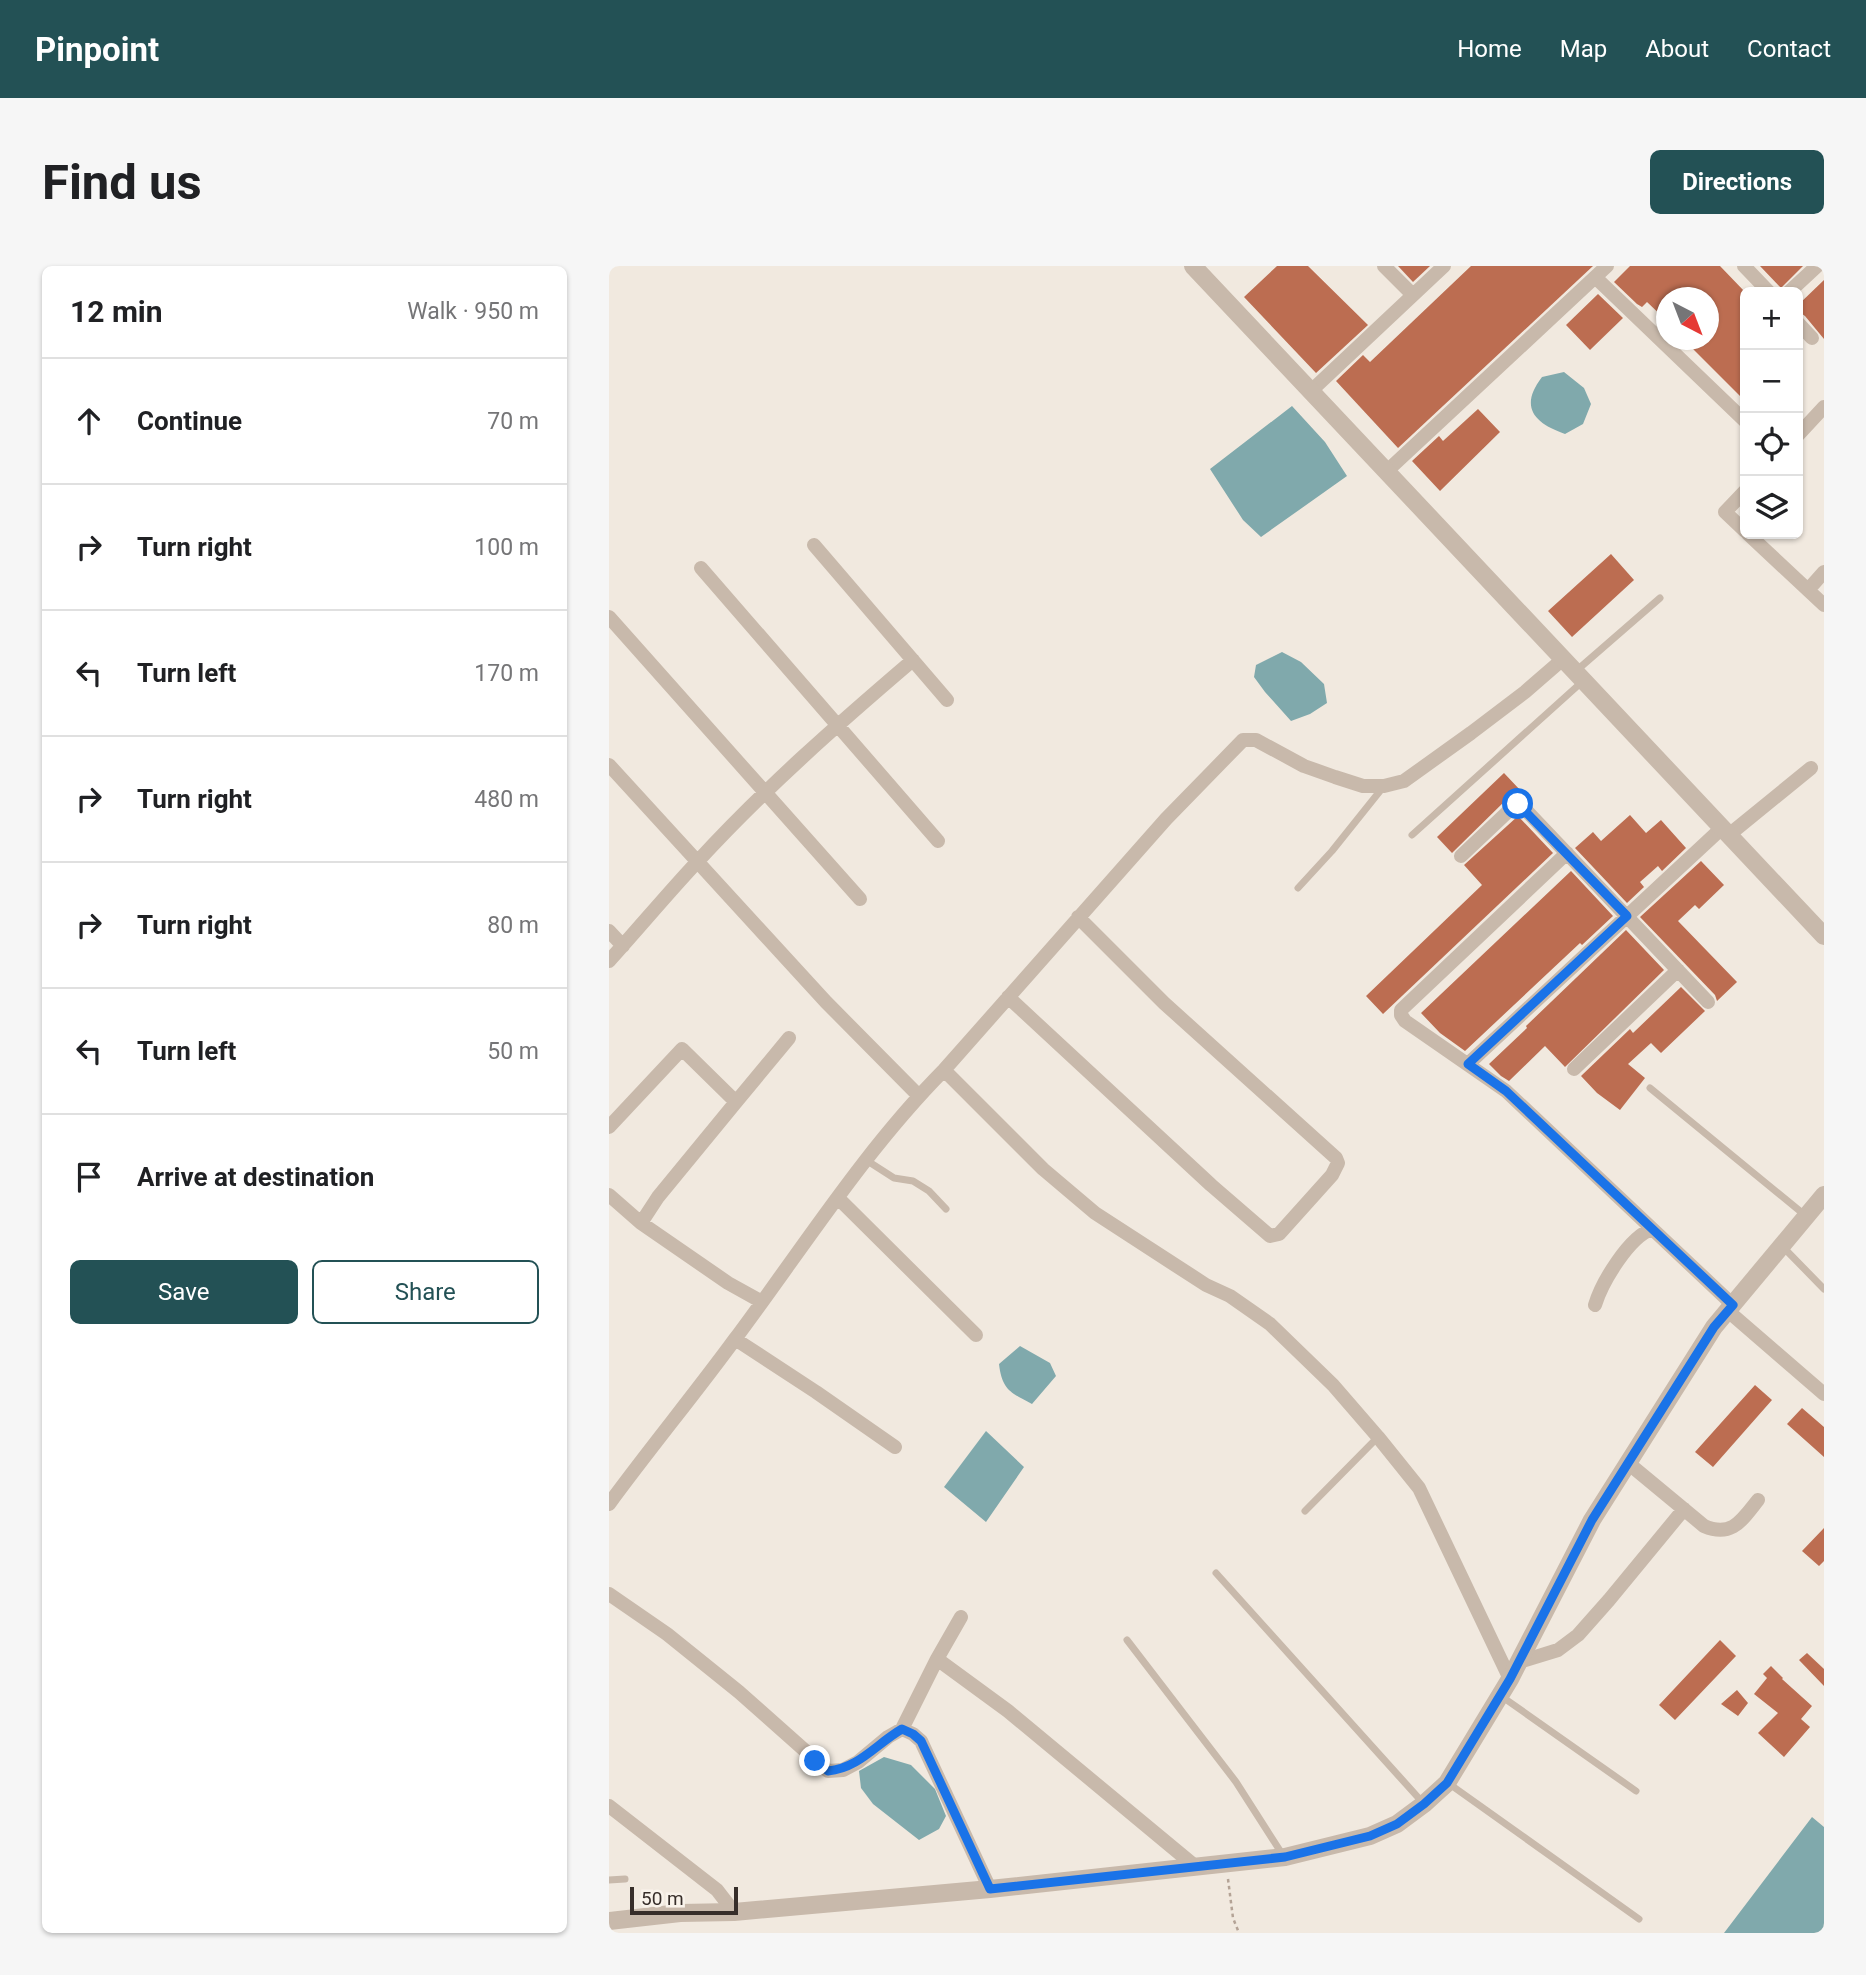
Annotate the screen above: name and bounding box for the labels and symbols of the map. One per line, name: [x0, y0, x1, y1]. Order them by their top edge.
north arrow: [1656, 287, 1719, 350]
route start: [1502, 788, 1533, 819]
route end: [799, 1745, 830, 1776]
scale bar: [630, 1884, 739, 1916]

